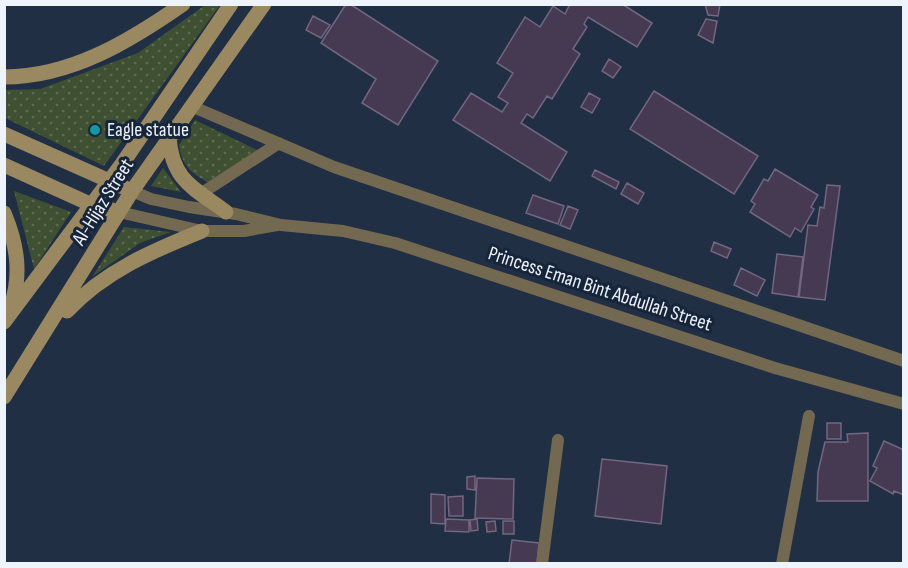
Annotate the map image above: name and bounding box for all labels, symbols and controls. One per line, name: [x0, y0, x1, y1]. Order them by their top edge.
place label: Eagle statue: [107, 118, 189, 142]
marker: Eagle statue: [88, 123, 102, 137]
street label: Al-Hijaz Street: [66, 154, 139, 251]
street label: Princess Eman Bint Abdullah Street: [485, 241, 715, 337]

